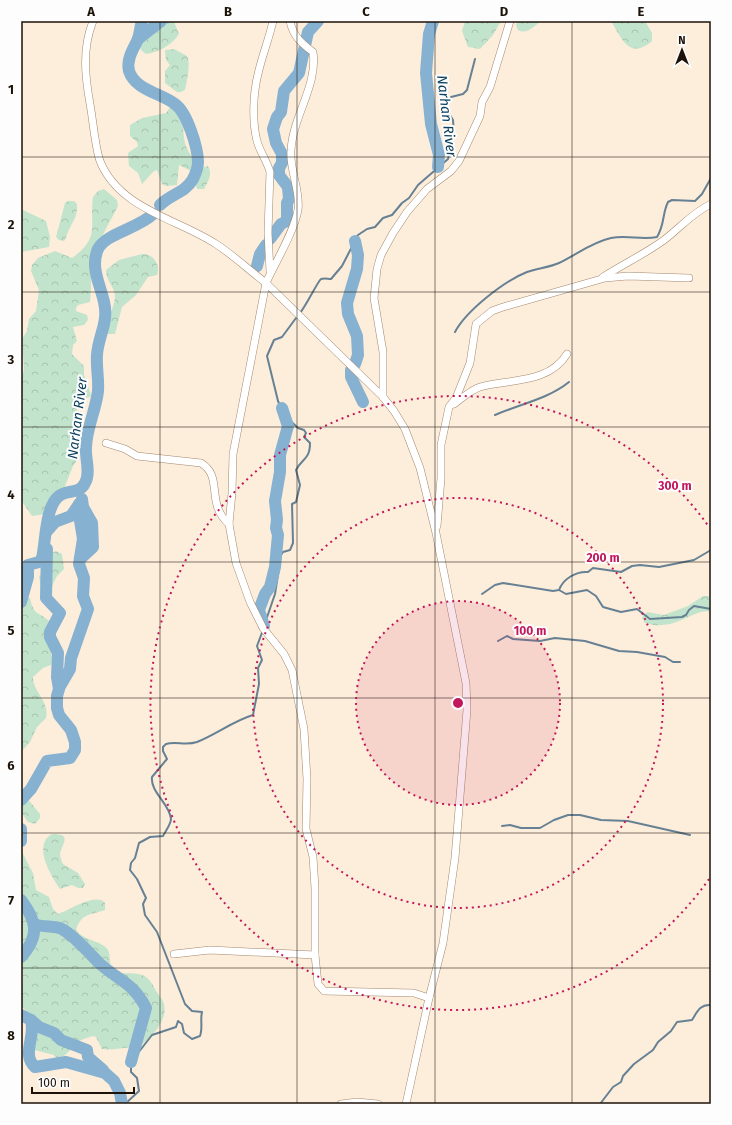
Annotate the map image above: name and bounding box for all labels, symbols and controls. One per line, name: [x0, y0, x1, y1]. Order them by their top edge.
text: A: [86, 4, 95, 19]
text: B: [224, 4, 232, 19]
text: C: [362, 4, 370, 19]
text: D: [500, 4, 509, 19]
text: E: [638, 4, 645, 19]
north arrow: [662, 30, 702, 70]
text: N: [678, 34, 686, 47]
water label: Narhan River: [433, 74, 460, 159]
text: 1: [8, 82, 14, 97]
text: 2: [8, 217, 15, 232]
text: 3: [7, 352, 15, 367]
water label: Narhan River: [64, 376, 91, 460]
text: 300 m: [657, 479, 692, 493]
text: 4: [7, 487, 15, 502]
text: 200 m: [586, 551, 620, 565]
text: 5: [8, 623, 15, 638]
text: 100 m: [514, 624, 546, 638]
centre of rings: [451, 696, 465, 710]
text: 6: [7, 758, 15, 773]
text: 7: [8, 893, 14, 908]
text: 8: [7, 1028, 15, 1043]
scale bar: [32, 1069, 134, 1095]
text: 100 m: [38, 1076, 70, 1090]

